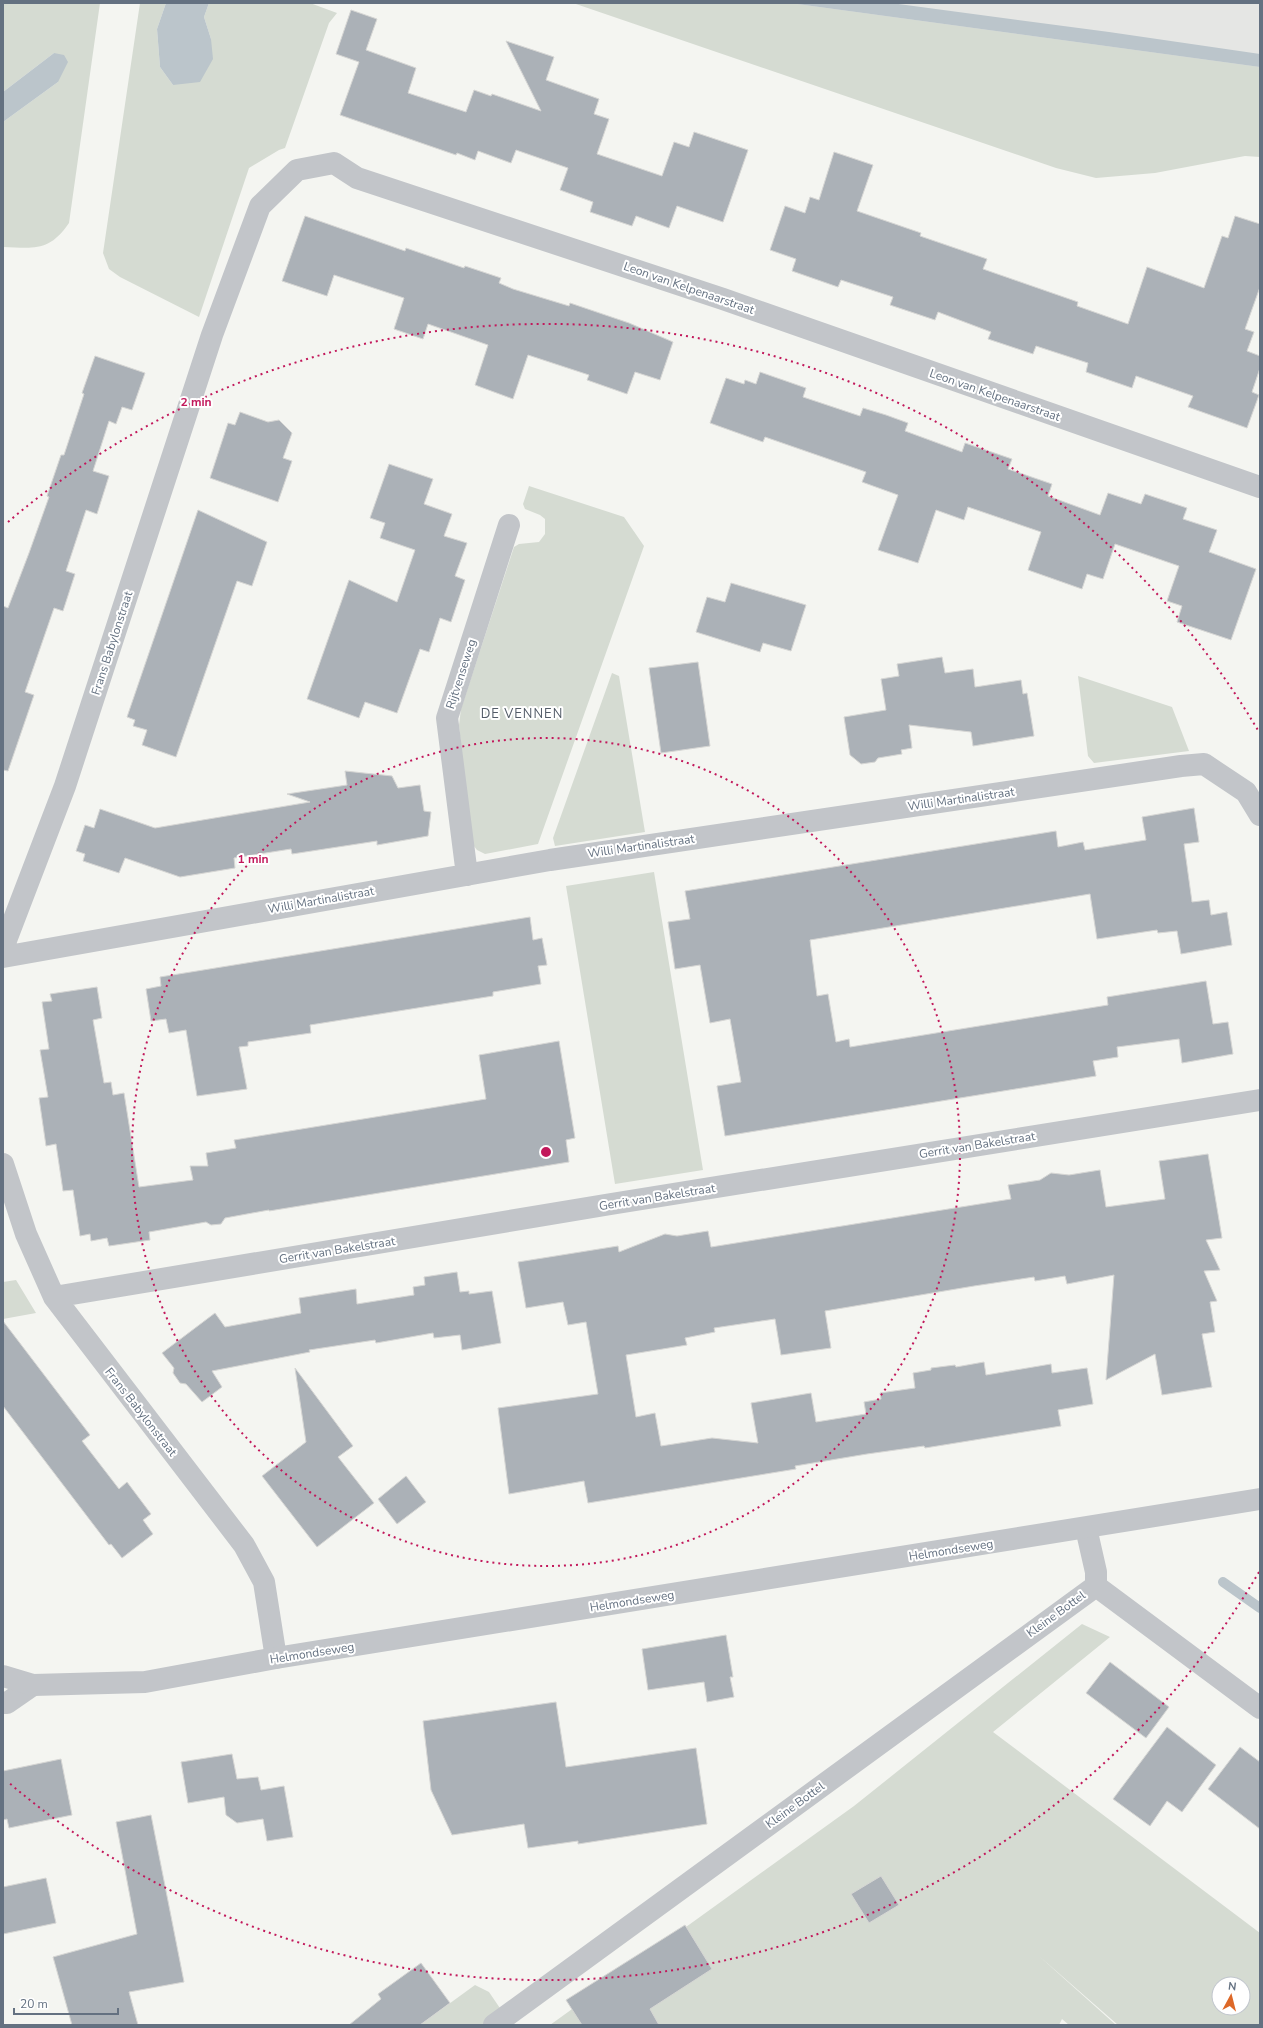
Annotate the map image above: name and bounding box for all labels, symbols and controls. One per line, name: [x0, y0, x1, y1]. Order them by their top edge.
street label: Leon van Kelpenaarstraat: [622, 258, 757, 318]
street label: Leon van Kelpenaarstraat: [928, 365, 1063, 425]
text: 2 min: [180, 394, 212, 410]
street label: Frans Babylonstraat: [88, 588, 137, 697]
street label: Rijtvenseweg: [442, 637, 480, 711]
district label: DE VENNEN: [481, 705, 563, 723]
street label: Willi Martinalistraat: [907, 783, 1016, 814]
street label: Willi Martinalistraat: [587, 830, 696, 861]
text: 1 min: [237, 851, 269, 867]
street label: Willi Martinalistraat: [267, 883, 376, 917]
street label: Gerrit van Bakelstraat: [918, 1128, 1037, 1162]
centre of rings: [539, 1145, 553, 1159]
street label: Gerrit van Bakelstraat: [598, 1180, 717, 1214]
street label: Gerrit van Bakelstraat: [278, 1233, 397, 1267]
street label: Frans Babylonstraat: [101, 1364, 181, 1460]
street label: Helmondseweg: [908, 1535, 994, 1565]
street label: Helmondseweg: [589, 1586, 675, 1616]
street label: Kleine Bottel: [1023, 1587, 1089, 1641]
street label: Helmondseweg: [269, 1638, 355, 1668]
street label: Kleine Bottel: [762, 1778, 828, 1832]
north arrow: [1211, 1976, 1251, 2016]
text: N: [1227, 1979, 1237, 1995]
scale bar: [14, 1990, 118, 2016]
text: 20 m: [20, 1996, 48, 2012]

